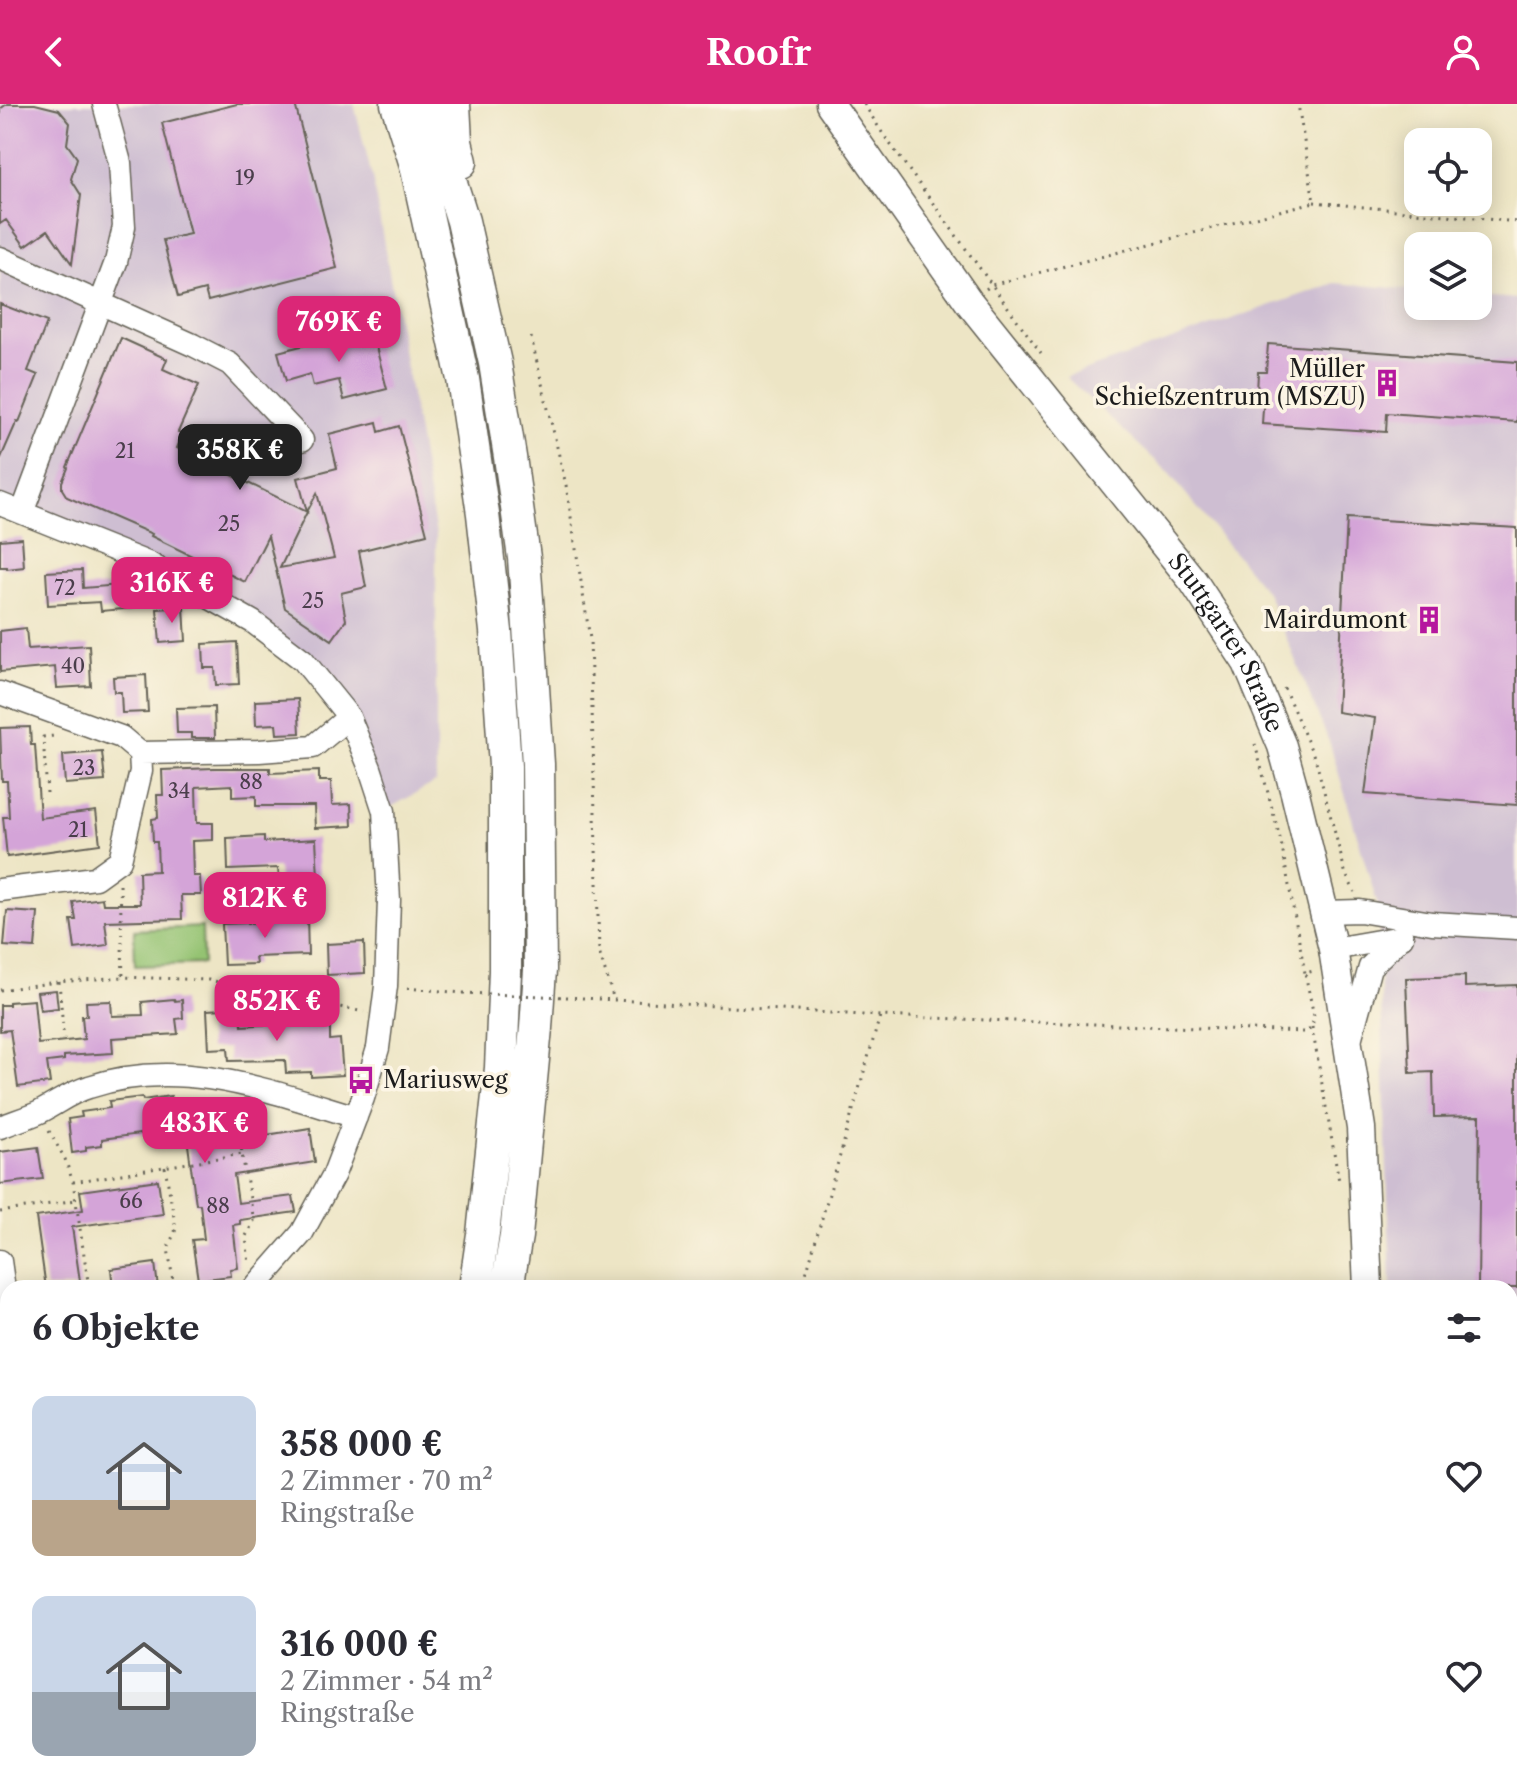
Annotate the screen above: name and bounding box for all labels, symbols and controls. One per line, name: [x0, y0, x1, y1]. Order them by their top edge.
icon: back: [32, 30, 76, 74]
text: Roofr: [706, 30, 811, 74]
icon: person: [1441, 30, 1485, 74]
map controls: [1404, 128, 1492, 320]
button: locate: [1404, 128, 1492, 216]
house number: 19: [235, 166, 255, 190]
button: layers: [1404, 232, 1492, 320]
pin: 769K €: [274, 296, 404, 364]
text: 769K €: [295, 306, 383, 338]
place label: Müller Schießzentrum (MSZU): [1095, 354, 1365, 411]
building icon: Müller Schießzentrum (MSZU): [1372, 368, 1402, 398]
pin: 358K €: [175, 424, 305, 492]
text: 358K €: [196, 434, 284, 466]
house number: 21: [115, 439, 136, 463]
house number: 25: [218, 512, 240, 536]
street label: Stuttgarter Straße: [1162, 547, 1290, 737]
pin: 316K €: [107, 557, 237, 625]
text: 316K €: [129, 567, 215, 599]
house number: 72: [54, 576, 76, 600]
house number: 25: [302, 589, 324, 613]
place label: Mairdumont: [1263, 605, 1408, 634]
building icon: Mairdumont: [1414, 605, 1444, 635]
house number: 40: [61, 654, 85, 678]
house number: 23: [73, 756, 95, 780]
house number: 88: [239, 770, 263, 794]
house number: 34: [168, 779, 190, 803]
house number: 21: [68, 818, 89, 842]
pin: 812K €: [200, 872, 330, 940]
text: 812K €: [222, 882, 308, 914]
pin: 852K €: [212, 975, 342, 1043]
text: 852K €: [233, 985, 321, 1017]
bus stop icon: Mariusweg: [346, 1065, 376, 1095]
place label: Mariusweg: [383, 1065, 508, 1094]
pin: 483K €: [140, 1097, 270, 1165]
text: 483K €: [160, 1107, 250, 1139]
house number: 66: [119, 1189, 143, 1213]
house number: 88: [206, 1194, 230, 1218]
icon: filters: [1442, 1306, 1486, 1350]
text: 6 Objekte: [32, 1307, 200, 1349]
text: 358 000 €: [280, 1423, 443, 1465]
icon: home: [96, 1428, 192, 1524]
icon: heart: [1442, 1454, 1486, 1498]
text: 2 Zimmer · 70 m²: [280, 1465, 493, 1497]
text: Ringstraße: [280, 1497, 414, 1529]
text: 316 000 €: [280, 1623, 438, 1665]
icon: home: [96, 1628, 192, 1724]
icon: heart: [1442, 1654, 1486, 1698]
text: 2 Zimmer · 54 m²: [280, 1665, 493, 1697]
text: Ringstraße: [280, 1697, 414, 1729]

